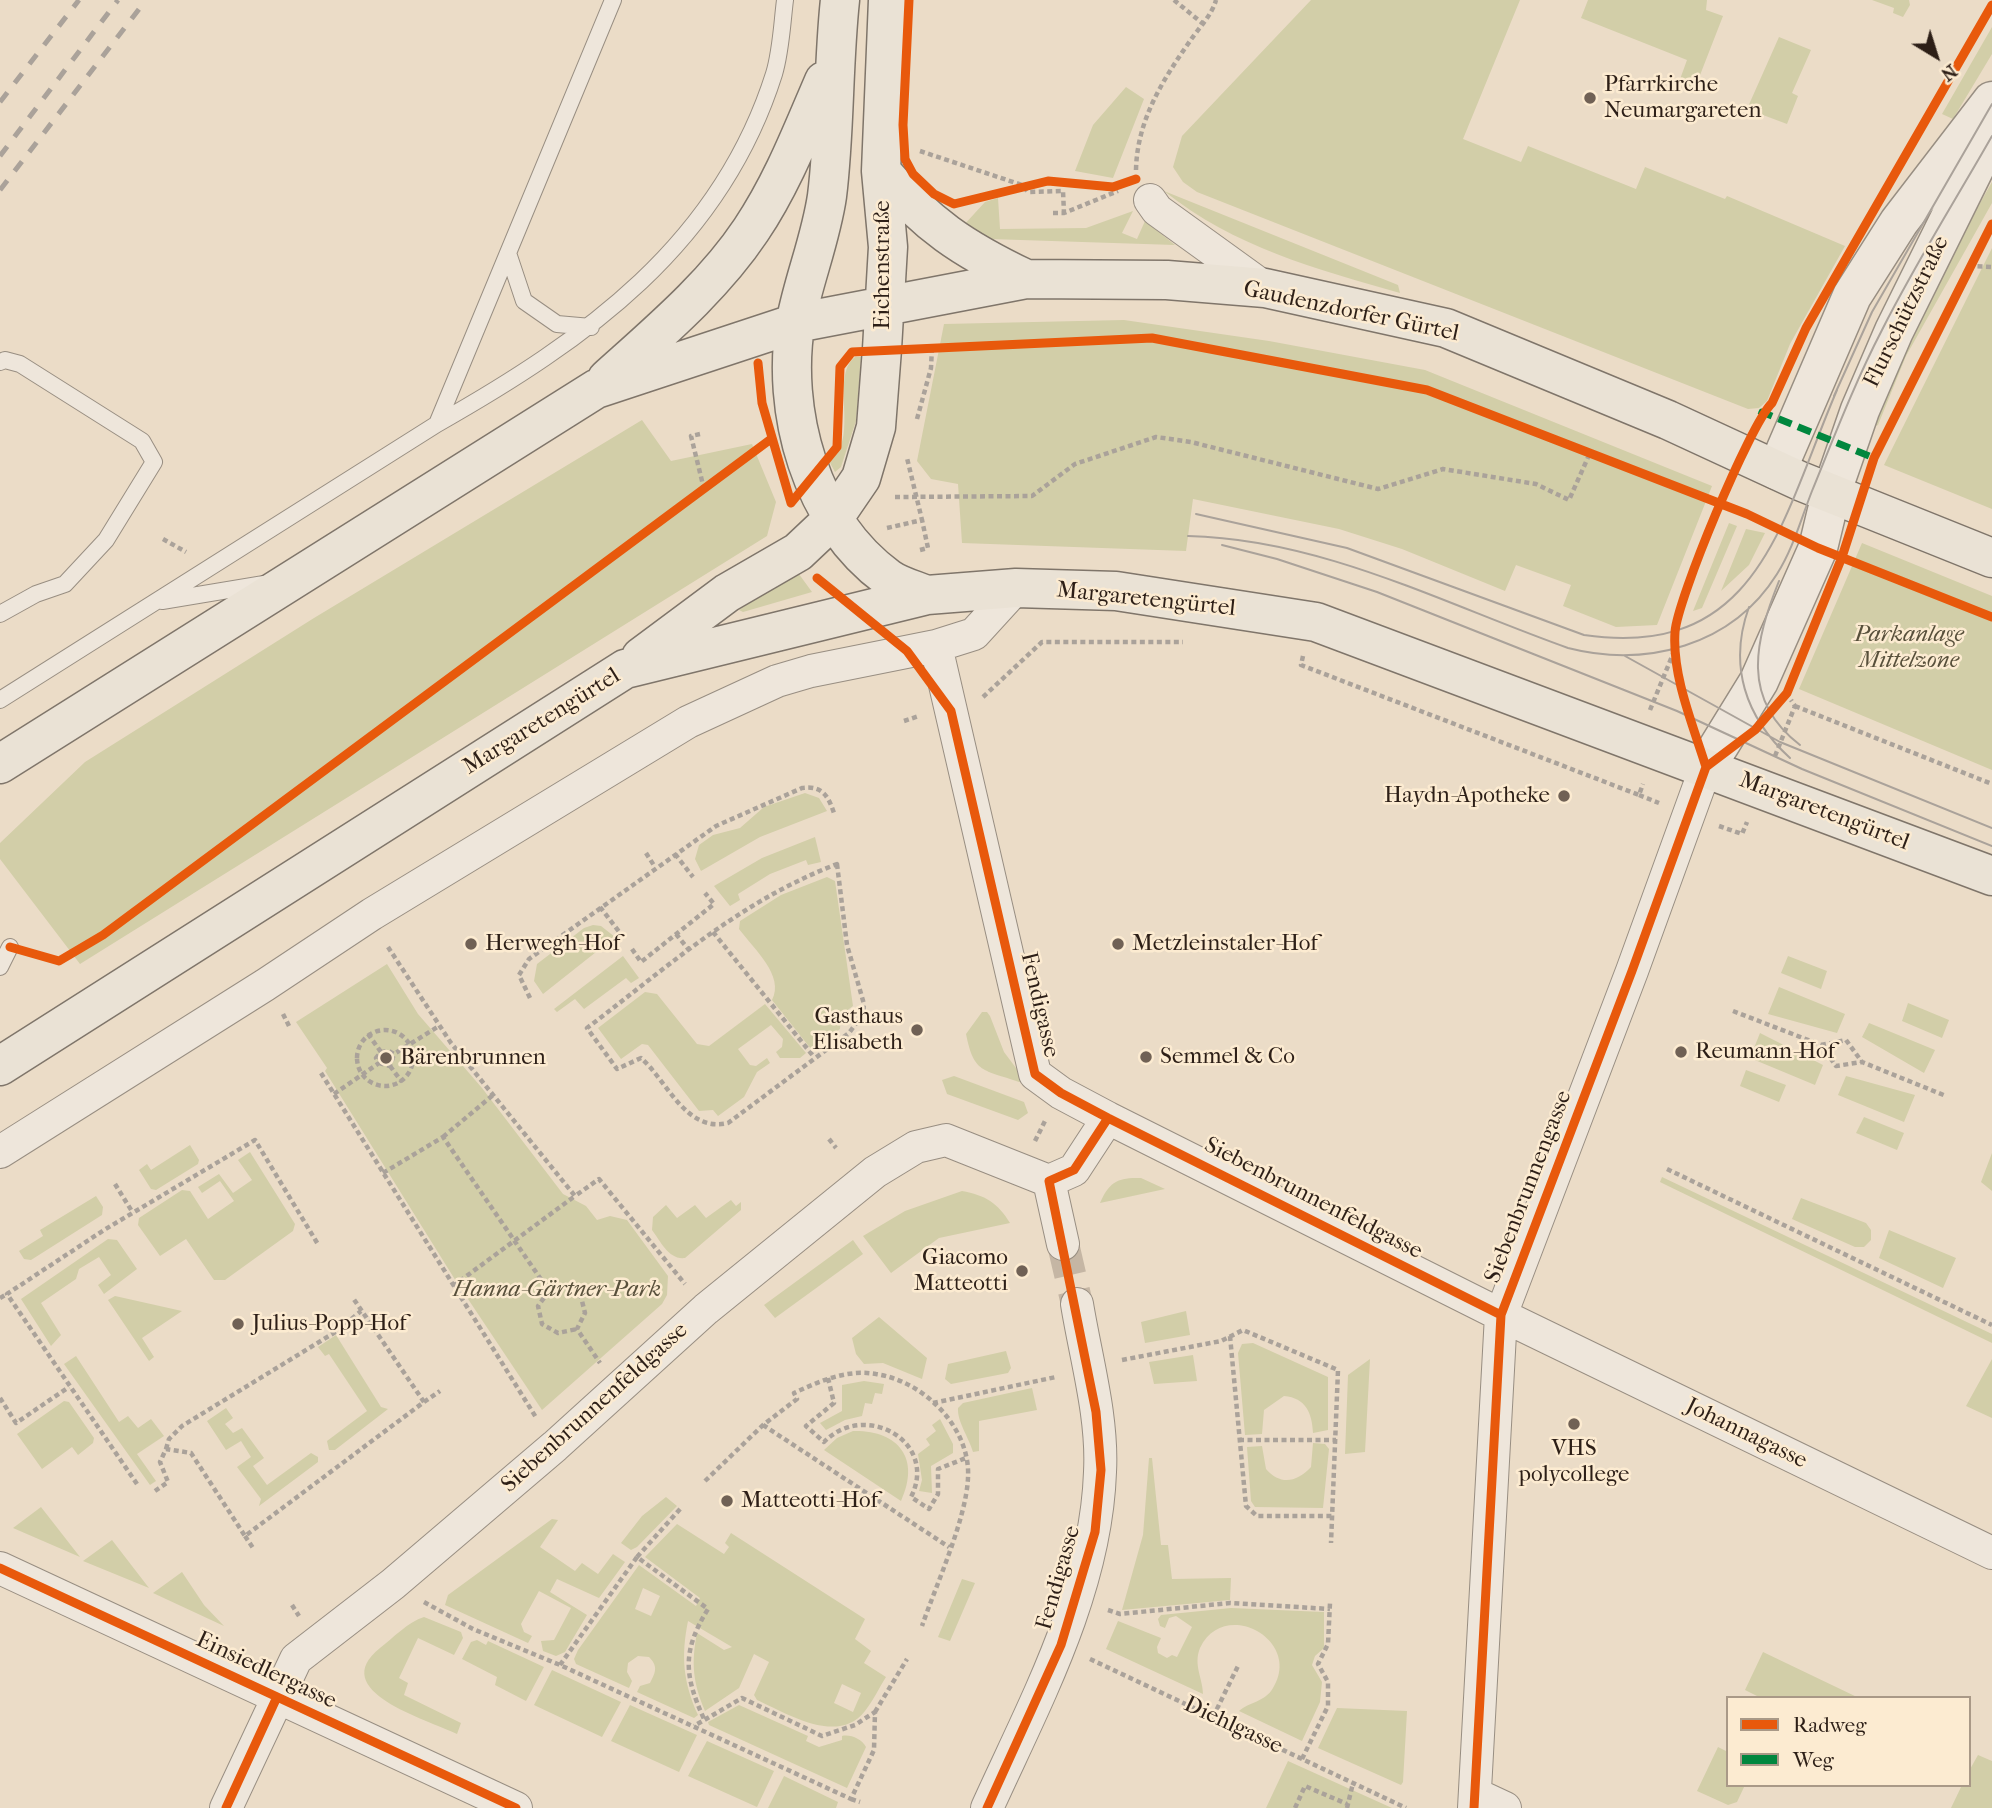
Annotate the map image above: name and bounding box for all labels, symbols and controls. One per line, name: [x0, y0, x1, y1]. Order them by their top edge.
north arrow: [1901, 21, 1971, 91]
text: N: [1936, 59, 1961, 86]
place label: Pfarrkirche Neumargareten: [1604, 71, 1762, 125]
marker: Pfarrkirche Neumargareten: [1582, 90, 1598, 106]
street label: Eichenstraße: [869, 200, 897, 330]
street label: Flurschützstraße: [1858, 232, 1956, 392]
street label: Gaudenzdorfer Gürtel: [1241, 276, 1461, 348]
street label: Margaretengürtel: [1055, 577, 1237, 623]
park label: Parkanlage Mittelzone: [1854, 621, 1964, 675]
street label: Margaretengürtel: [458, 663, 626, 781]
street label: Margaretengürtel: [1735, 767, 1913, 857]
place label: Haydn-Apotheke: [1384, 782, 1550, 810]
marker: Haydn-Apotheke: [1556, 788, 1572, 804]
place label: Herwegh-Hof: [485, 930, 620, 958]
place label: Metzleinstaler-Hof: [1132, 930, 1318, 958]
marker: Herwegh-Hof: [463, 936, 479, 952]
marker: Metzleinstaler-Hof: [1110, 936, 1126, 952]
street label: Fendigasse: [1013, 950, 1065, 1060]
place label: Gasthaus Elisabeth: [812, 1003, 903, 1057]
marker: Gasthaus Elisabeth: [909, 1022, 925, 1038]
place label: Reumann-Hof: [1695, 1038, 1835, 1066]
place label: Semmel & Co: [1160, 1043, 1295, 1071]
place label: Bärenbrunnen: [400, 1044, 546, 1072]
marker: Reumann-Hof: [1673, 1044, 1689, 1060]
marker: Semmel & Co: [1138, 1049, 1154, 1065]
marker: Bärenbrunnen: [378, 1050, 394, 1066]
street label: Siebenbrunnengasse: [1480, 1087, 1578, 1287]
street label: Siebenbrunnenfeldgasse: [1199, 1132, 1427, 1266]
place label: Giacomo Matteotti: [914, 1244, 1008, 1298]
marker: Giacomo Matteotti: [1014, 1263, 1030, 1279]
park label: Hanna-Gärtner-Park: [453, 1276, 661, 1304]
place label: Julius-Popp-Hof: [252, 1310, 407, 1338]
marker: Julius-Popp-Hof: [230, 1316, 246, 1332]
street label: Siebenbrunnenfeldgasse: [496, 1317, 694, 1499]
street label: Johannagasse: [1681, 1393, 1811, 1475]
marker: VHS polycollege: [1566, 1416, 1582, 1432]
place label: VHS polycollege: [1519, 1435, 1629, 1489]
place label: Matteotti-Hof: [741, 1487, 878, 1515]
marker: Matteotti-Hof: [719, 1493, 735, 1509]
street label: Fendigasse: [1031, 1523, 1087, 1633]
street label: Einsiedlergasse: [191, 1626, 341, 1716]
street label: Diehlgasse: [1179, 1691, 1287, 1761]
legend: [1726, 1696, 1971, 1787]
text: Radweg: [1793, 1713, 1866, 1737]
text: Weg: [1793, 1748, 1834, 1772]

